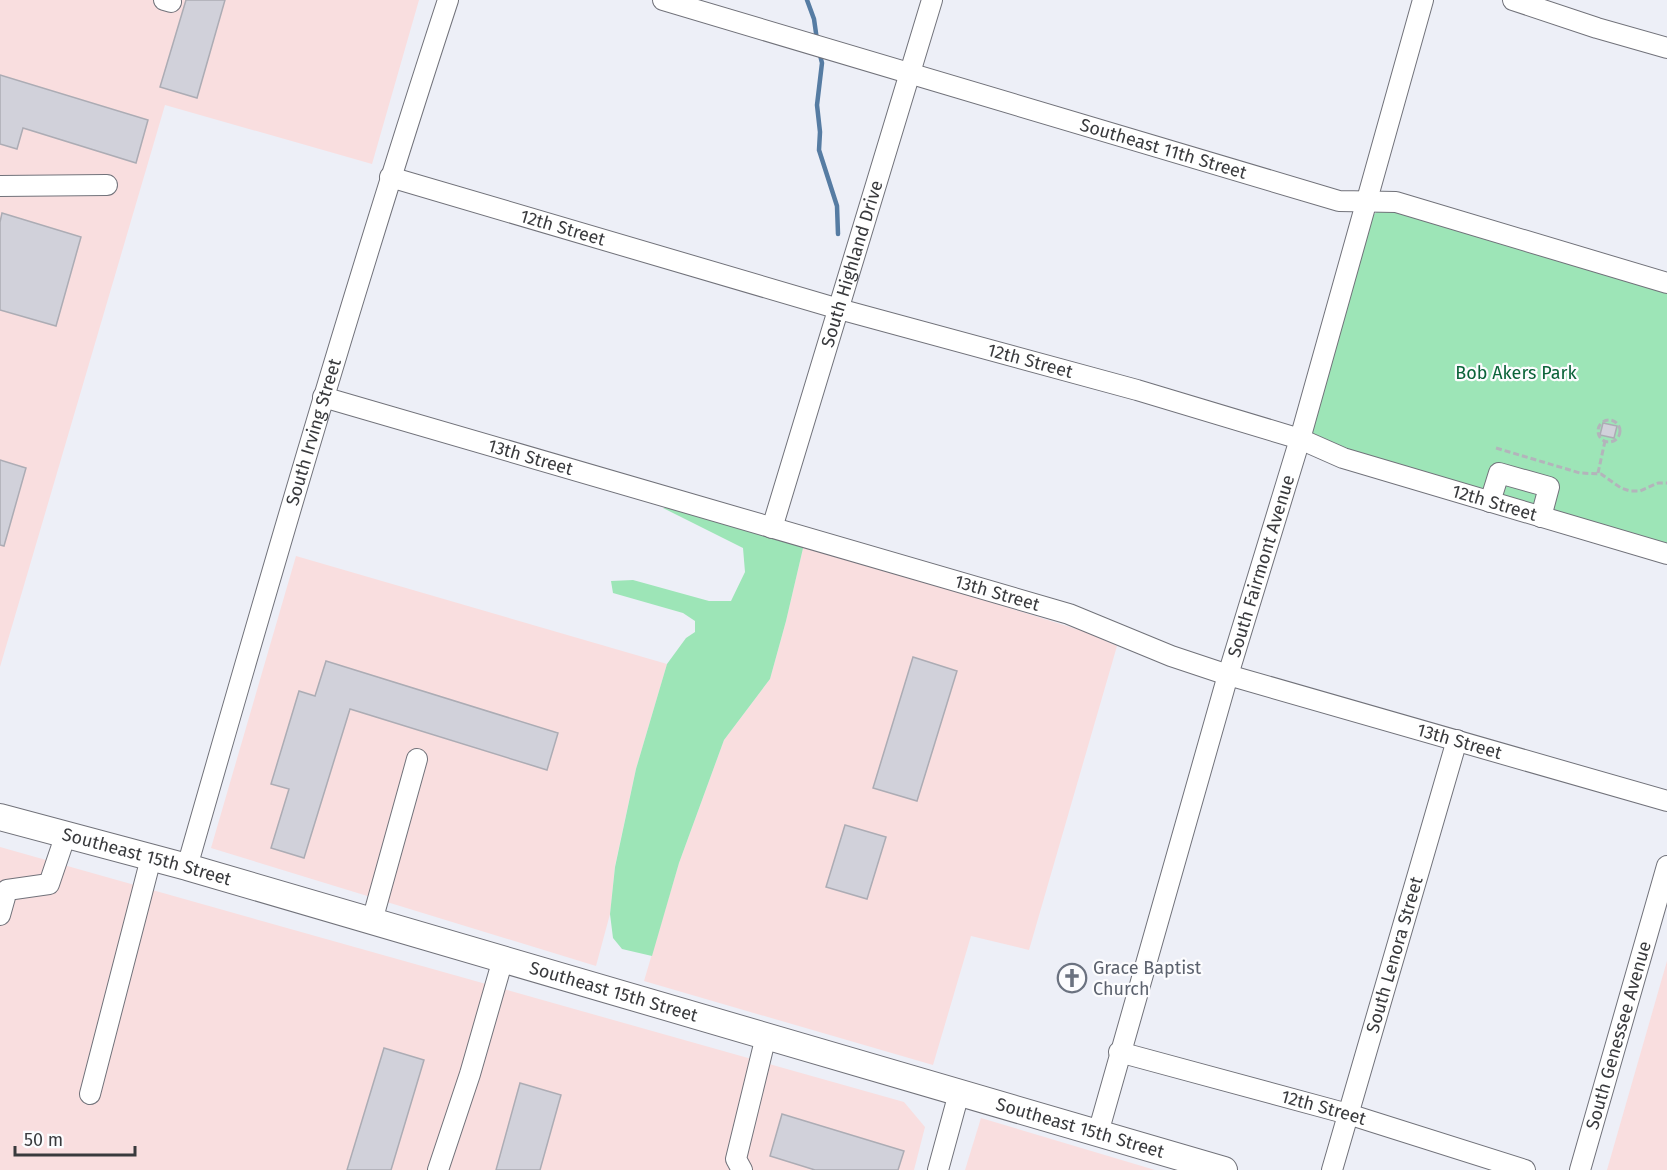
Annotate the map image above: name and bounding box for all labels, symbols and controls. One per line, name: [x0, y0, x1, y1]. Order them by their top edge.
street label: Southeast 11th Street: [1077, 114, 1250, 184]
street label: South Highland Drive: [816, 178, 888, 350]
street label: 12th Street: [518, 205, 608, 251]
street label: 12th Street: [985, 339, 1076, 383]
street label: South Irving Street: [281, 355, 346, 508]
park label: Bob Akers Park: [1455, 362, 1577, 384]
street label: 13th Street: [485, 435, 576, 480]
street label: South Fairmont Avenue: [1223, 472, 1299, 660]
street label: 12th Street: [1449, 480, 1540, 526]
street label: 13th Street: [952, 570, 1043, 616]
street label: 13th Street: [1414, 719, 1505, 764]
street label: Southeast 15th Street: [60, 823, 234, 890]
street label: South Lenora Street: [1361, 874, 1428, 1036]
street label: South Genessee Avenue: [1581, 939, 1656, 1132]
street label: Southeast 15th Street: [527, 957, 701, 1027]
place label: Grace Baptist Church: [1093, 957, 1202, 1000]
church icon: Grace Baptist Church: [1056, 962, 1088, 994]
street label: 12th Street: [1279, 1085, 1369, 1130]
street label: Southeast 15th Street: [993, 1093, 1167, 1163]
scale bar: [15, 1119, 135, 1157]
text: 50 m: [24, 1129, 63, 1151]

